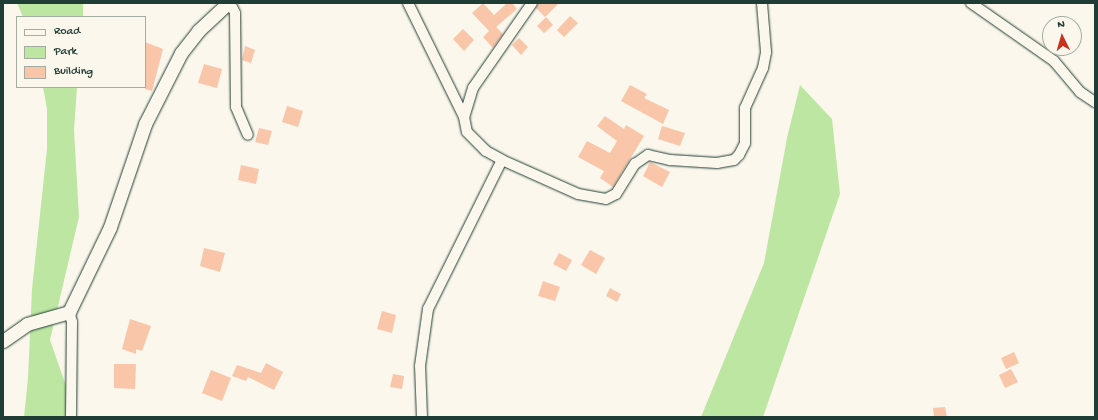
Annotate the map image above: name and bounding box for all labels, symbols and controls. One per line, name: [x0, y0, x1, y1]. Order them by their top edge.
legend: [16, 16, 146, 88]
north arrow: [1042, 16, 1082, 56]
text: N: [1057, 19, 1065, 31]
text: Road: [54, 25, 80, 39]
text: Park: [54, 45, 77, 59]
text: Building: [54, 65, 93, 79]

